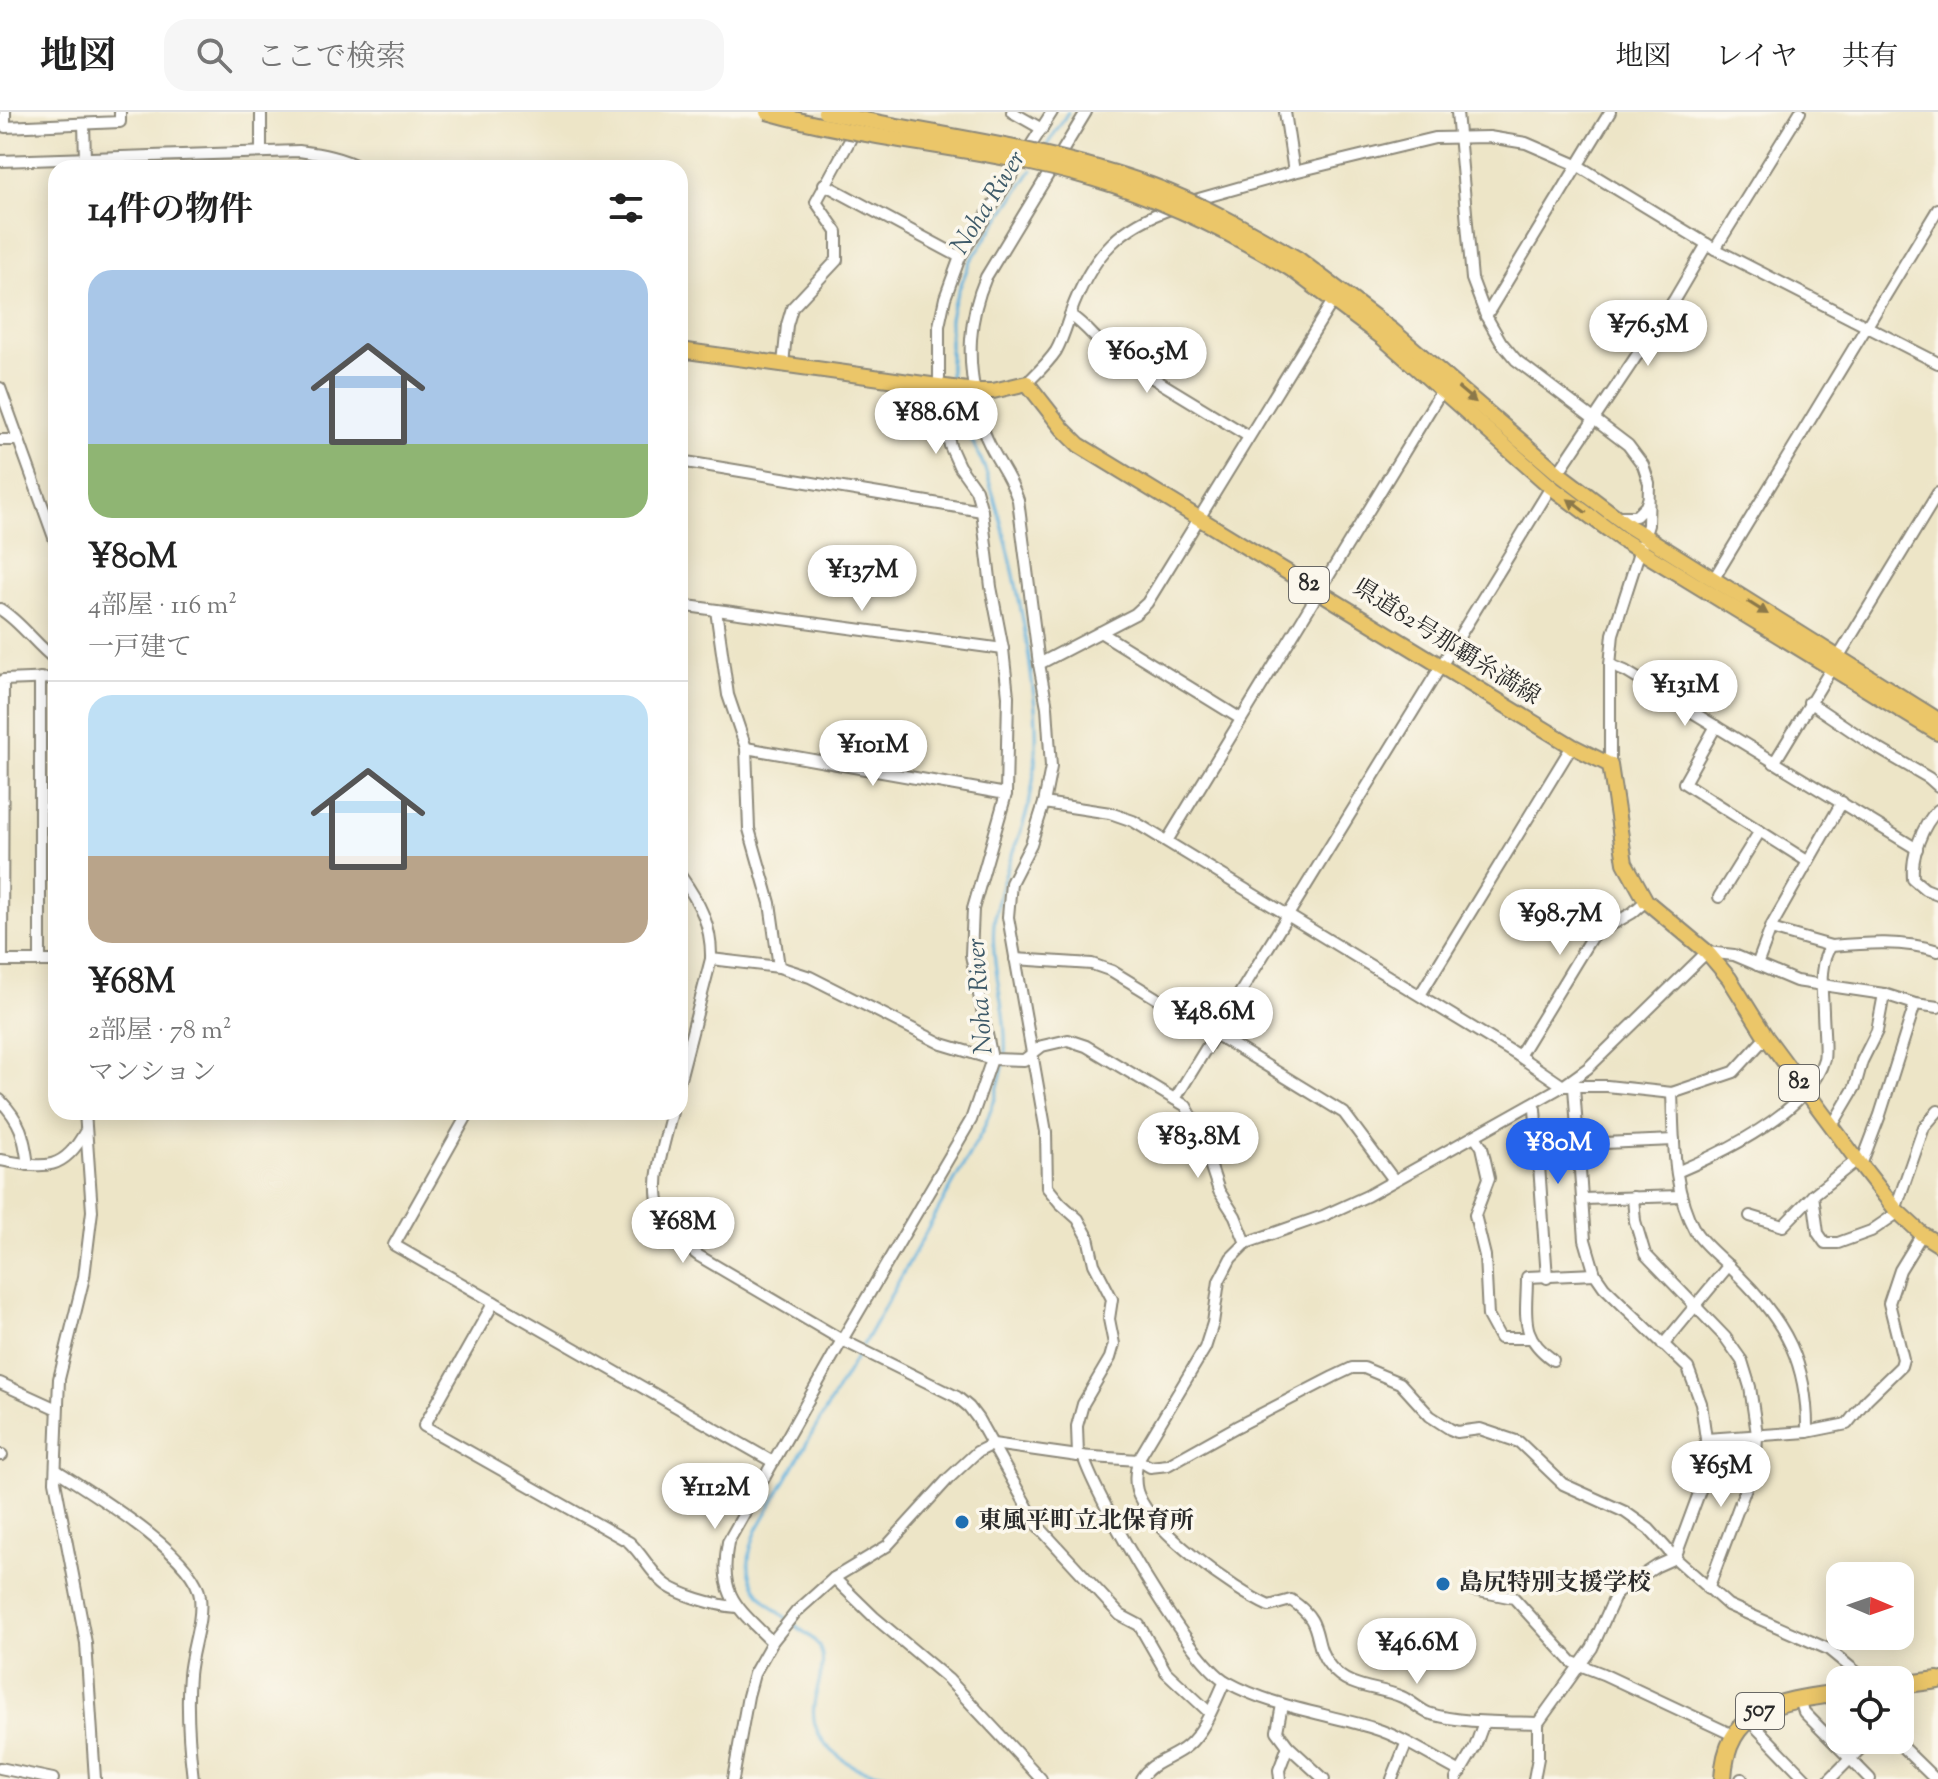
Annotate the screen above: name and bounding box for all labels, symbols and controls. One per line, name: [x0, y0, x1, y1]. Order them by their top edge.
search box: [164, 19, 724, 91]
text: 地図: [40, 32, 116, 86]
icon: search: [192, 33, 236, 77]
text: ここで検索: [256, 37, 406, 80]
text: 地図: [1615, 38, 1671, 78]
text: レイヤ: [1715, 38, 1798, 78]
text: 共有: [1842, 38, 1898, 78]
water label: Noha River: [943, 144, 1035, 262]
icon: filters: [604, 186, 648, 230]
text: 14件の物件: [88, 187, 253, 236]
pin: ¥76.5M: [1583, 300, 1713, 368]
text: ¥76.5M: [1607, 307, 1689, 344]
icon: home: [296, 322, 440, 466]
pin: ¥60.5M: [1082, 327, 1212, 395]
text: ¥60.5M: [1106, 334, 1188, 371]
one-way arrow: [1457, 386, 1477, 403]
pin: ¥88.6M: [871, 388, 1001, 456]
text: ¥88.6M: [893, 395, 979, 432]
one-way arrow: [1566, 498, 1588, 514]
text: ¥80M: [88, 534, 177, 583]
pin: ¥137M: [806, 545, 918, 613]
text: ¥137M: [826, 552, 898, 589]
road number: 82: [1289, 567, 1329, 603]
street label: 県道82号那覇糸満線: [1346, 572, 1546, 714]
text: 4部屋 · 116 m²: [88, 588, 237, 625]
one-way arrow: [1748, 601, 1769, 616]
text: 一戸建て: [88, 630, 192, 667]
pin: ¥131M: [1629, 660, 1741, 728]
text: ¥131M: [1651, 667, 1719, 704]
pin: ¥101M: [817, 720, 929, 788]
text: ¥101M: [837, 727, 909, 764]
icon: home: [296, 747, 440, 891]
pin: ¥98.7M: [1495, 889, 1625, 957]
text: ¥98.7M: [1518, 896, 1602, 933]
water label: Noha River: [958, 937, 1004, 1055]
text: ¥68M: [88, 959, 175, 1008]
pin: ¥48.6M: [1148, 987, 1278, 1055]
text: ¥48.6M: [1171, 994, 1255, 1031]
text: 2部屋 · 78 m²: [88, 1013, 232, 1050]
text: マンション: [88, 1055, 217, 1092]
road number: 82: [1779, 1065, 1819, 1101]
pin: ¥83.8M: [1133, 1112, 1263, 1180]
pin: ¥80M: [1511, 1118, 1605, 1186]
text: ¥83.8M: [1156, 1119, 1240, 1156]
text: ¥80M: [1524, 1125, 1592, 1162]
pin: ¥68M: [636, 1197, 730, 1265]
text: ¥68M: [650, 1204, 716, 1241]
pin: ¥65M: [1674, 1441, 1768, 1509]
text: ¥65M: [1690, 1448, 1752, 1485]
pin: ¥112M: [659, 1463, 771, 1531]
text: ¥112M: [680, 1470, 750, 1507]
place label: 東風平町立北保育所: [978, 1505, 1194, 1539]
marker: 東風平町立北保育所: [953, 1513, 971, 1531]
north arrow: [1826, 1562, 1914, 1650]
map controls: [1826, 1562, 1914, 1754]
place label: 島尻特別支援学校: [1459, 1567, 1651, 1601]
marker: 島尻特別支援学校: [1434, 1575, 1452, 1593]
pin: ¥46.6M: [1352, 1618, 1482, 1686]
text: ¥46.6M: [1375, 1625, 1459, 1662]
button: locate: [1826, 1666, 1914, 1754]
road number: 507: [1736, 1693, 1784, 1729]

